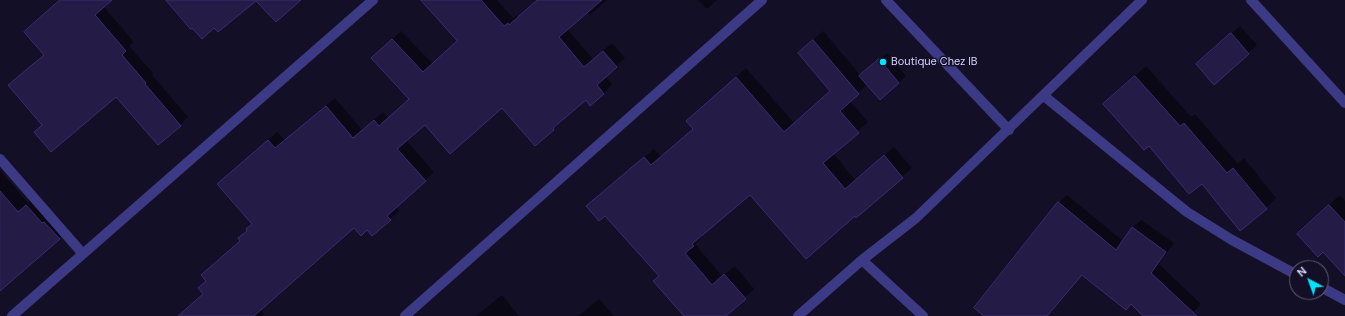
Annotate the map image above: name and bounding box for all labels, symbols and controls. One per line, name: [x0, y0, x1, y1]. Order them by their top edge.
place label: Boutique Chez IB: [891, 55, 977, 69]
marker: Boutique Chez IB: [878, 57, 888, 67]
north arrow: [1289, 260, 1329, 300]
text: N: [1294, 264, 1309, 280]

